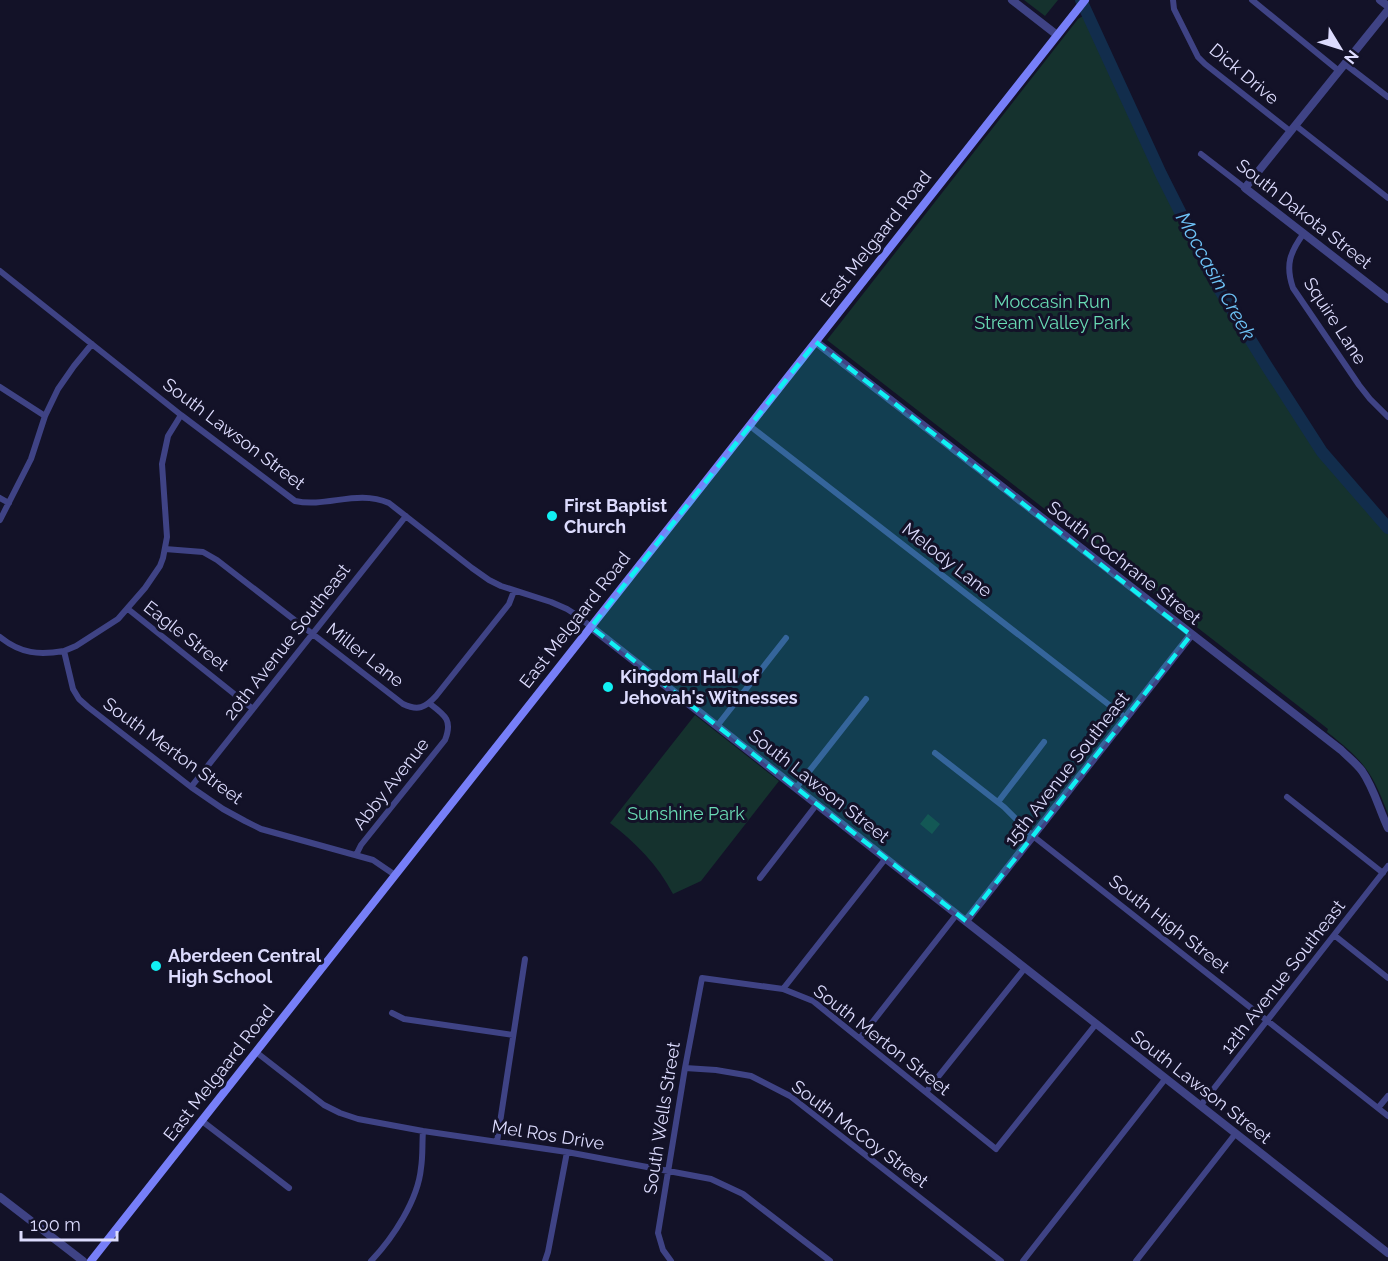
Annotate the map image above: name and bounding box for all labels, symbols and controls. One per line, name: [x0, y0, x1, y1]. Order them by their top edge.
north arrow: [1310, 18, 1370, 78]
street label: Dick Drive: [1205, 39, 1283, 109]
text: N: [1340, 46, 1363, 68]
street label: South Dakota Street: [1232, 154, 1376, 273]
street label: East Melgaard Road: [816, 166, 935, 311]
water label: Moccasin Creek: [1171, 208, 1261, 344]
street label: Squire Lane: [1300, 273, 1371, 368]
park label: Moccasin Run Stream Valley Park: [974, 291, 1130, 333]
street label: South Lawson Street: [159, 373, 309, 494]
place label: First Baptist Church: [564, 495, 667, 537]
street label: South Cochrane Street: [1044, 496, 1205, 629]
marker: First Baptist Church: [545, 509, 559, 523]
street label: Melody Lane: [898, 518, 997, 601]
street label: East Melgaard Road: [515, 547, 634, 692]
street label: 20th Avenue Southeast: [219, 559, 354, 724]
street label: Eagle Street: [140, 596, 233, 675]
street label: Miller Lane: [323, 618, 408, 691]
place label: Kingdom Hall of Jehovah's Witnesses: [620, 666, 798, 708]
marker: Kingdom Hall of Jehovah's Witnesses: [601, 680, 615, 694]
street label: 15th Avenue Southeast: [1000, 687, 1133, 850]
street label: South Merton Street: [99, 693, 247, 808]
street label: South Lawson Street: [745, 724, 894, 847]
street label: Abby Avenue: [348, 733, 433, 834]
park label: Sunshine Park: [627, 803, 745, 824]
street label: South High Street: [1105, 870, 1234, 977]
street label: 12th Avenue Southeast: [1216, 896, 1349, 1058]
place label: Aberdeen Central High School: [168, 945, 322, 987]
marker: Aberdeen Central High School: [149, 959, 163, 973]
street label: South Merton Street: [810, 980, 955, 1099]
street label: East Melgaard Road: [159, 1000, 278, 1145]
street label: South Lawson Street: [1127, 1025, 1276, 1148]
street label: South Wells Street: [639, 1040, 684, 1196]
street label: South McCoy Street: [788, 1075, 933, 1192]
street label: Mel Ros Drive: [490, 1115, 606, 1154]
scale bar: [21, 1204, 117, 1242]
text: 100 m: [30, 1214, 81, 1235]

